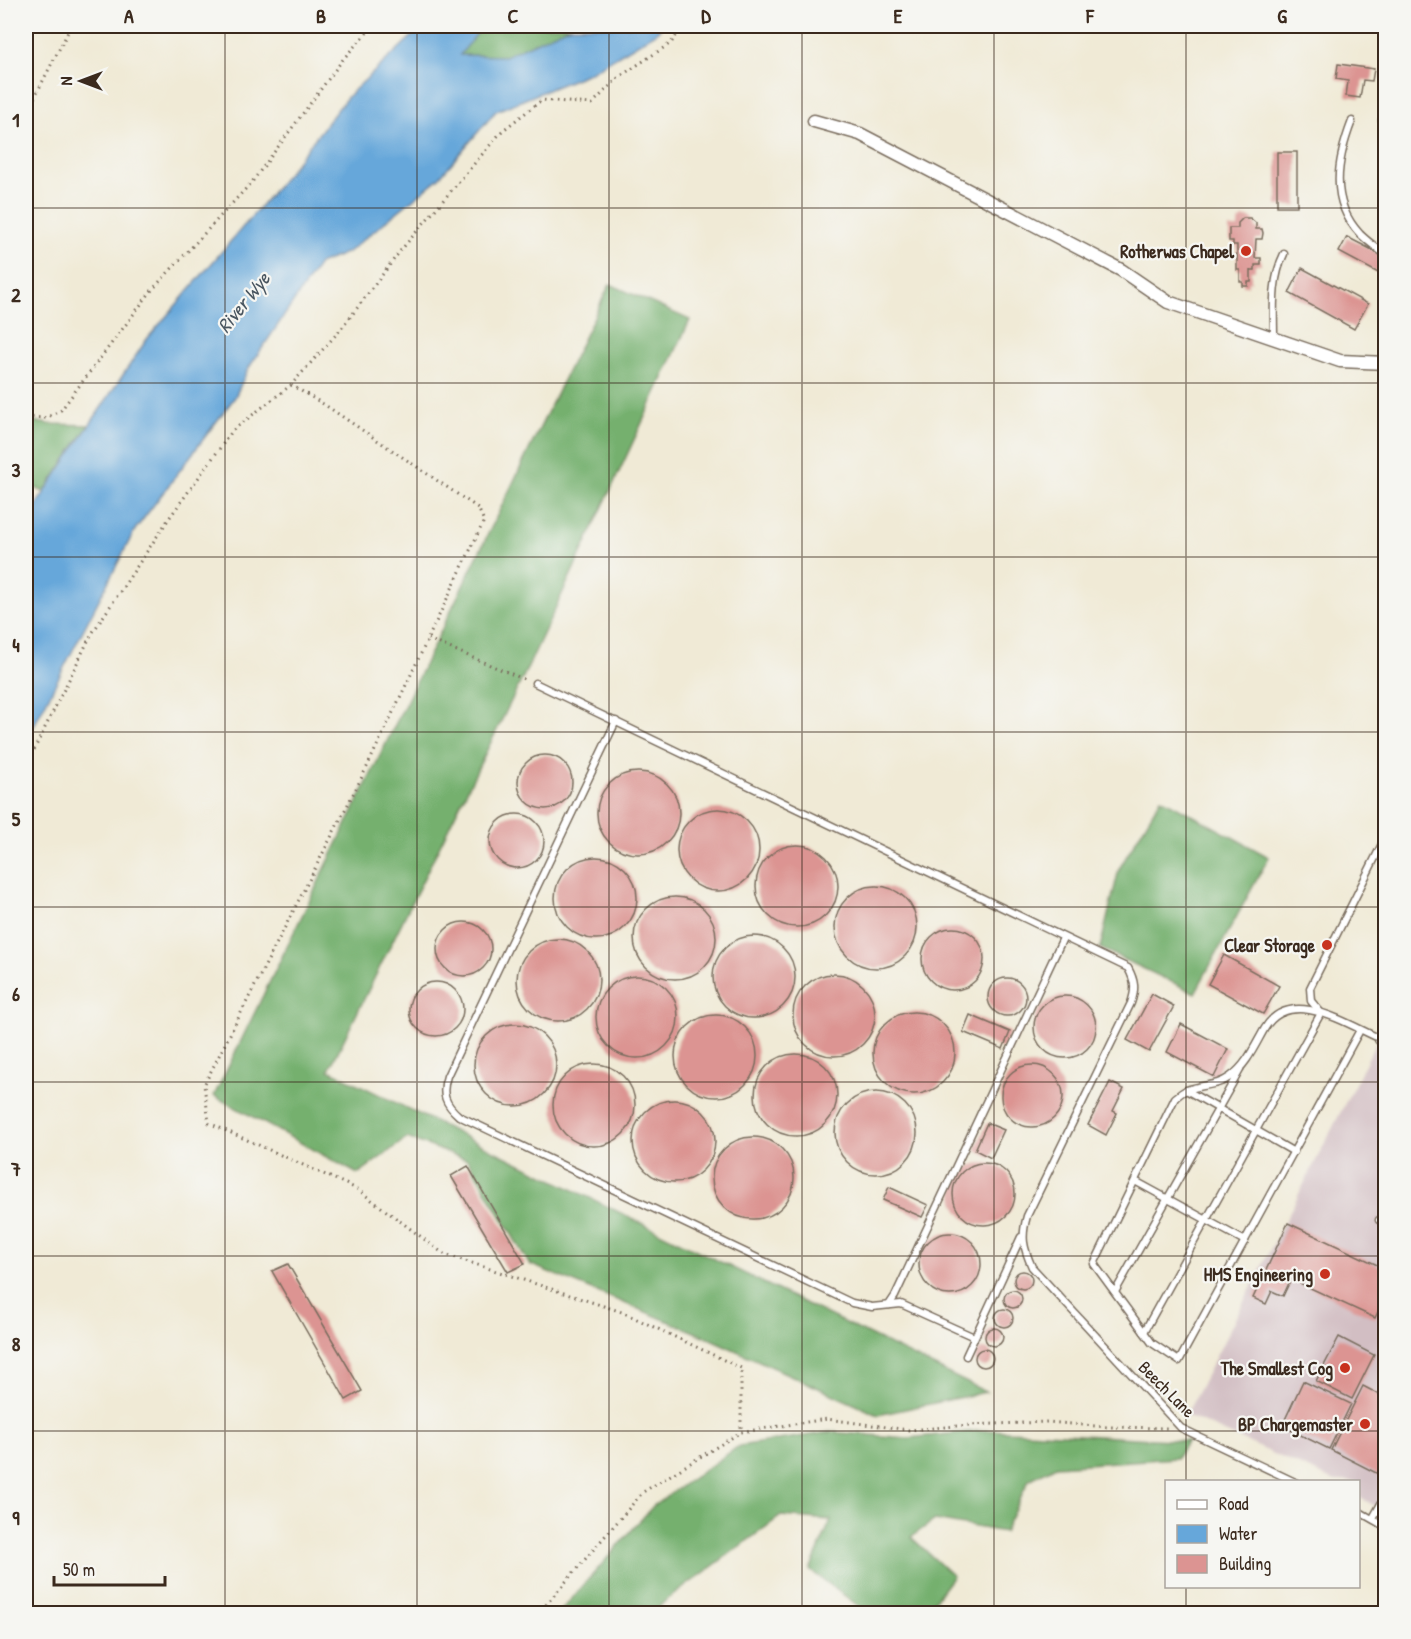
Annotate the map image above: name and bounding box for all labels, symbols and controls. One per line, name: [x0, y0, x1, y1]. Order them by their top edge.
text: A: [124, 2, 134, 29]
text: B: [316, 2, 326, 29]
text: C: [508, 2, 519, 29]
text: D: [701, 2, 711, 29]
text: E: [894, 2, 903, 29]
text: F: [1085, 2, 1095, 29]
text: G: [1277, 2, 1287, 29]
north arrow: [51, 51, 111, 111]
text: N: [55, 76, 77, 85]
text: 1: [12, 106, 20, 133]
place label: Rotherwas Chapel: [1120, 239, 1235, 265]
marker: Rotherwas Chapel: [1239, 244, 1253, 258]
water label: River Wye: [210, 265, 277, 339]
text: 2: [11, 281, 21, 308]
text: 3: [12, 456, 21, 483]
text: 4: [12, 631, 20, 658]
text: 5: [12, 805, 21, 832]
place label: Clear Storage: [1224, 933, 1316, 959]
marker: Clear Storage: [1320, 938, 1334, 952]
text: 6: [12, 980, 20, 1007]
text: 7: [10, 1155, 21, 1182]
place label: HMS Engineering: [1204, 1262, 1313, 1288]
marker: HMS Engineering: [1318, 1267, 1332, 1281]
text: 8: [12, 1330, 21, 1357]
street label: Beech Lane: [1133, 1355, 1201, 1423]
place label: The Smallest Cog: [1220, 1356, 1333, 1382]
marker: The Smallest Cog: [1338, 1361, 1352, 1375]
place label: BP Chargemaster: [1238, 1412, 1353, 1438]
marker: BP Chargemaster: [1358, 1417, 1372, 1431]
legend: [1165, 1480, 1360, 1588]
text: Road: [1219, 1491, 1249, 1516]
text: 9: [12, 1504, 20, 1531]
text: Water: [1219, 1521, 1257, 1546]
scale bar: [54, 1549, 165, 1587]
text: Building: [1219, 1551, 1271, 1576]
text: 50 m: [63, 1557, 95, 1582]

